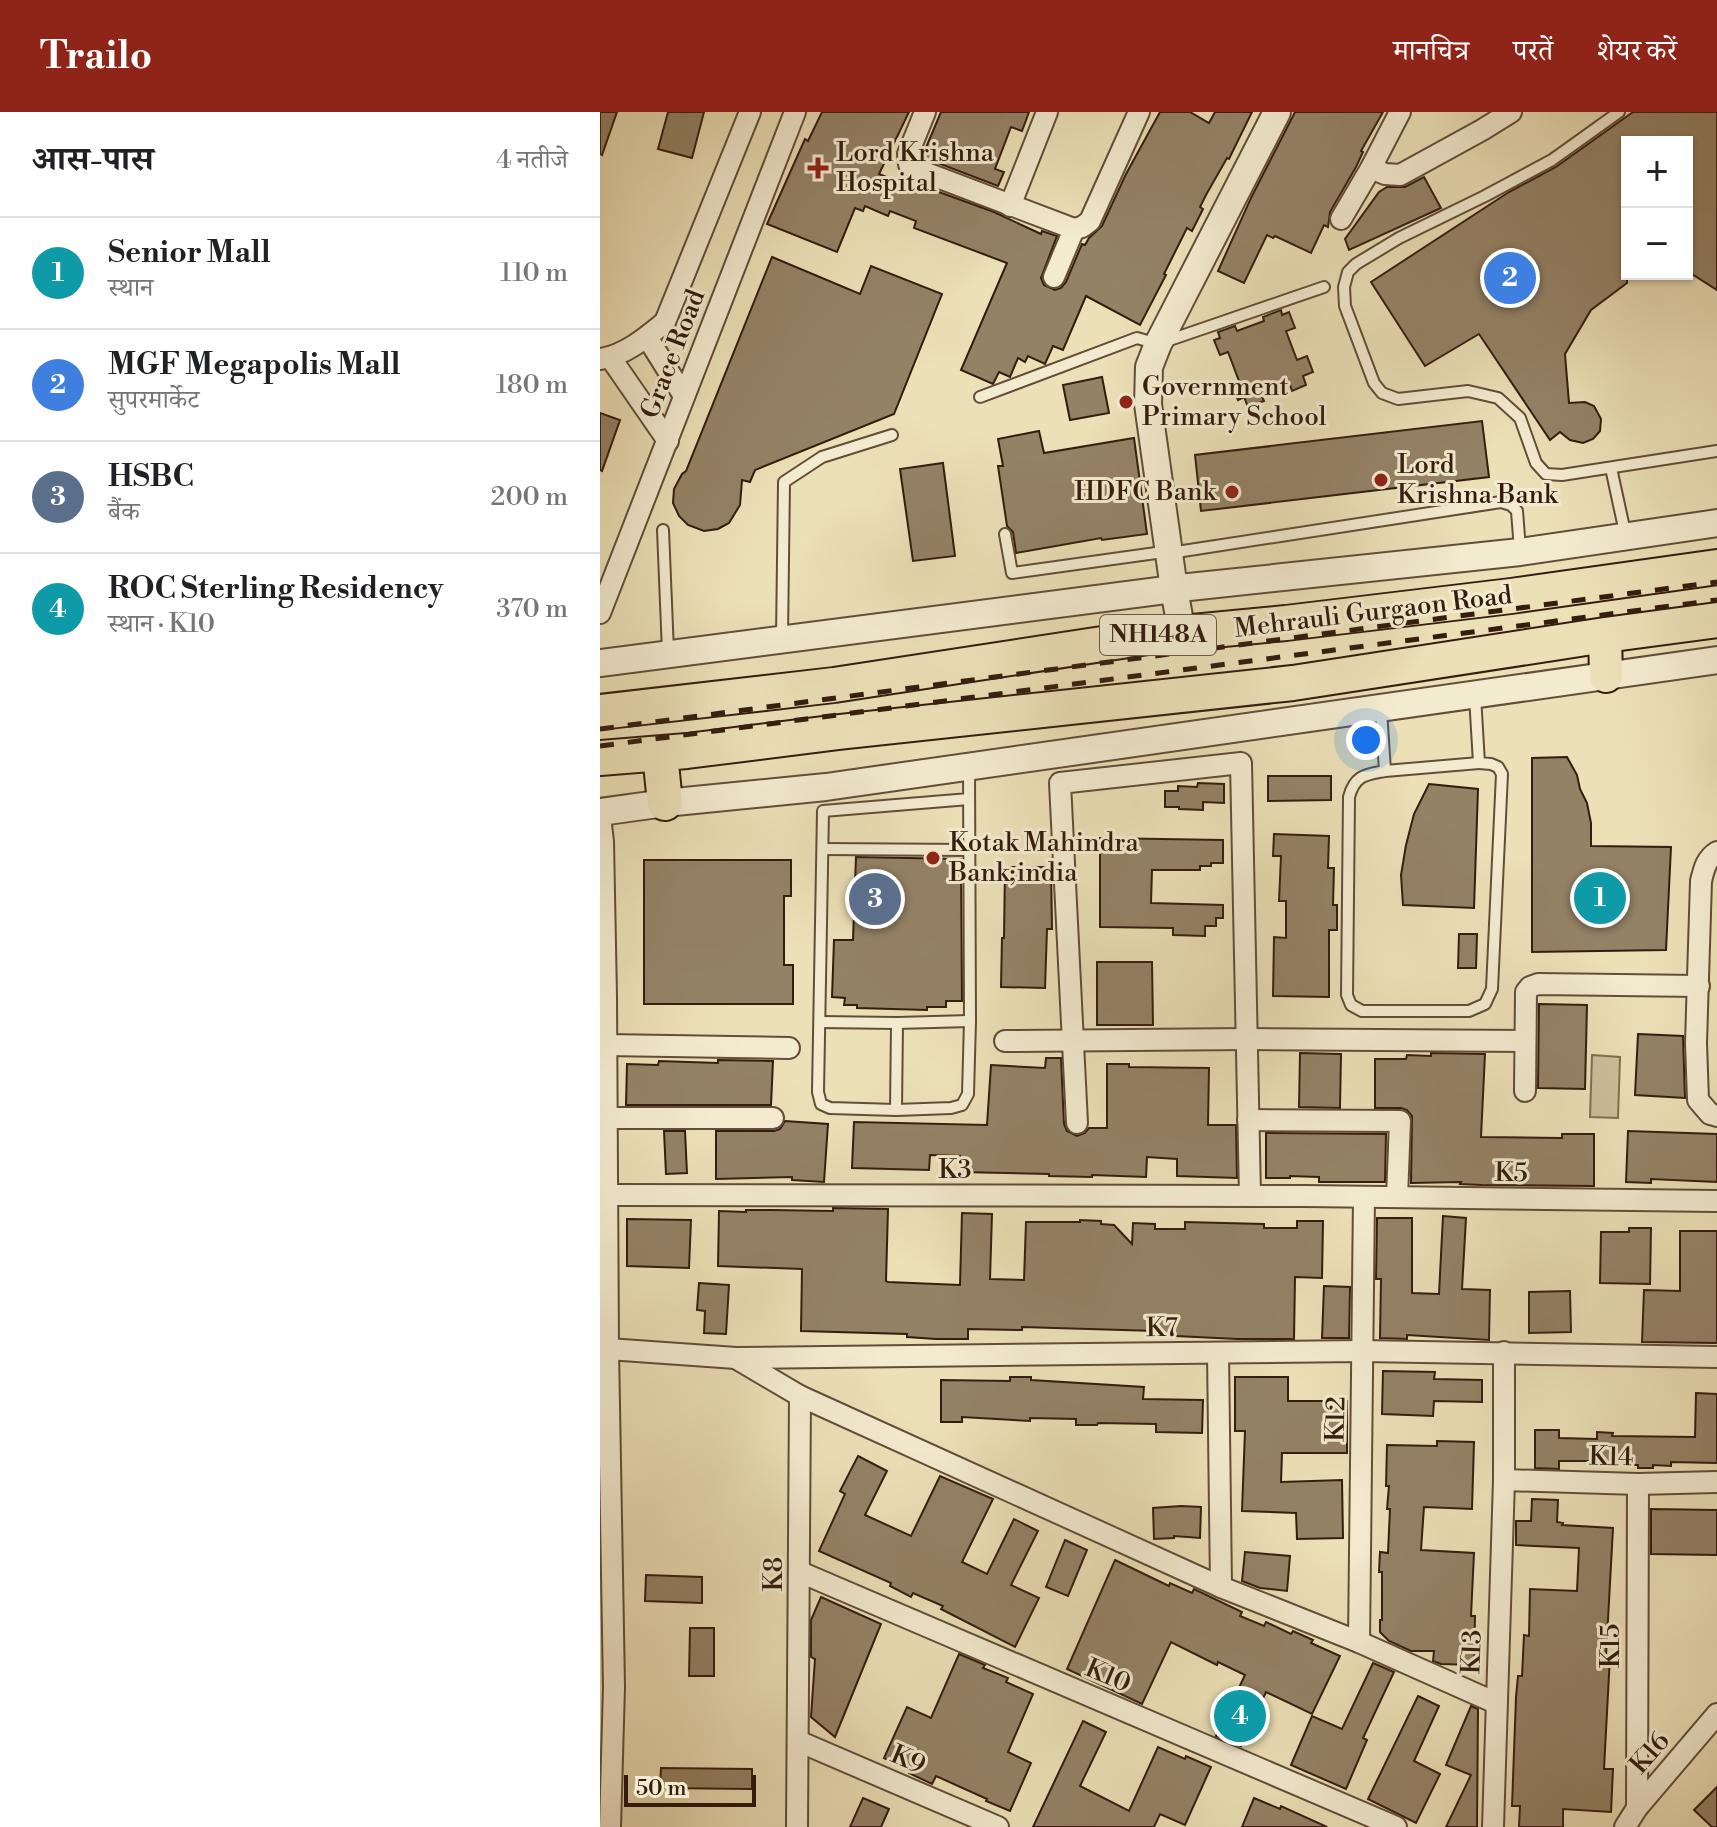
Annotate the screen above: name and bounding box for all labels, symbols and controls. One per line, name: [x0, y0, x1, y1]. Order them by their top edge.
text: Trailo: [40, 33, 152, 80]
text: मानचित्र: [1393, 34, 1469, 69]
text: परतें: [1513, 34, 1553, 69]
text: शेयर करें: [1597, 34, 1677, 69]
map controls: [1621, 136, 1693, 280]
button: +: [1621, 136, 1693, 208]
place label: Lord Krishna Hospital: [836, 137, 995, 199]
text: आस-पास: [32, 139, 154, 181]
text: 4 नतीजे: [496, 144, 568, 176]
marker: Lord Krishna Hospital: [807, 157, 829, 179]
button: −: [1621, 208, 1693, 280]
text: Senior Mall: [108, 234, 271, 272]
pin: 2: [1484, 248, 1536, 308]
text: 1: [52, 257, 64, 289]
text: 110 m: [500, 257, 568, 289]
text: स्थान: [108, 272, 153, 304]
street label: Grace Road: [634, 285, 712, 423]
text: MGF Megapolis Mall: [108, 346, 400, 384]
text: 2: [50, 369, 66, 401]
text: 180 m: [496, 369, 568, 401]
place label: Government Primary School: [1142, 371, 1327, 433]
text: सुपरमार्केट: [108, 384, 199, 416]
marker: Government Primary School: [1117, 393, 1135, 411]
place label: Lord Krishna Bank: [1397, 449, 1559, 511]
text: HSBC: [108, 458, 194, 496]
marker: Lord Krishna Bank: [1372, 471, 1390, 489]
place label: HDFC Bank: [1074, 476, 1217, 508]
text: 3: [50, 481, 66, 513]
text: 200 m: [491, 481, 568, 513]
marker: HDFC Bank: [1223, 483, 1241, 501]
text: बैंक: [108, 496, 140, 528]
text: ROC Sterling Residency: [108, 570, 443, 608]
street label: Mehrauli Gurgaon Road: [1232, 579, 1514, 645]
text: 4: [49, 593, 67, 625]
text: 370 m: [496, 593, 568, 625]
text: स्थान · K10: [108, 608, 215, 640]
road number: NH148A: [1100, 615, 1216, 655]
your location: [1346, 720, 1386, 760]
place label: Kotak Mahindra Bank;india: [948, 827, 1139, 889]
marker: Kotak Mahindra Bank;india: [924, 849, 942, 867]
pin: 1: [1574, 868, 1626, 928]
pin: 3: [849, 869, 901, 929]
street label: K3: [938, 1154, 972, 1186]
street label: K5: [1494, 1157, 1528, 1189]
street label: K7: [1146, 1312, 1178, 1344]
street label: K12: [1320, 1396, 1352, 1442]
street label: K14: [1588, 1441, 1634, 1473]
street label: K8: [758, 1557, 790, 1591]
street label: K15: [1595, 1624, 1627, 1668]
street label: K13: [1455, 1629, 1489, 1675]
street label: K10: [1080, 1652, 1136, 1700]
pin: 4: [1214, 1686, 1266, 1746]
street label: K16: [1623, 1726, 1677, 1780]
street label: K9: [886, 1738, 930, 1782]
scale bar: [624, 1771, 756, 1807]
text: 50 m: [636, 1775, 687, 1802]

